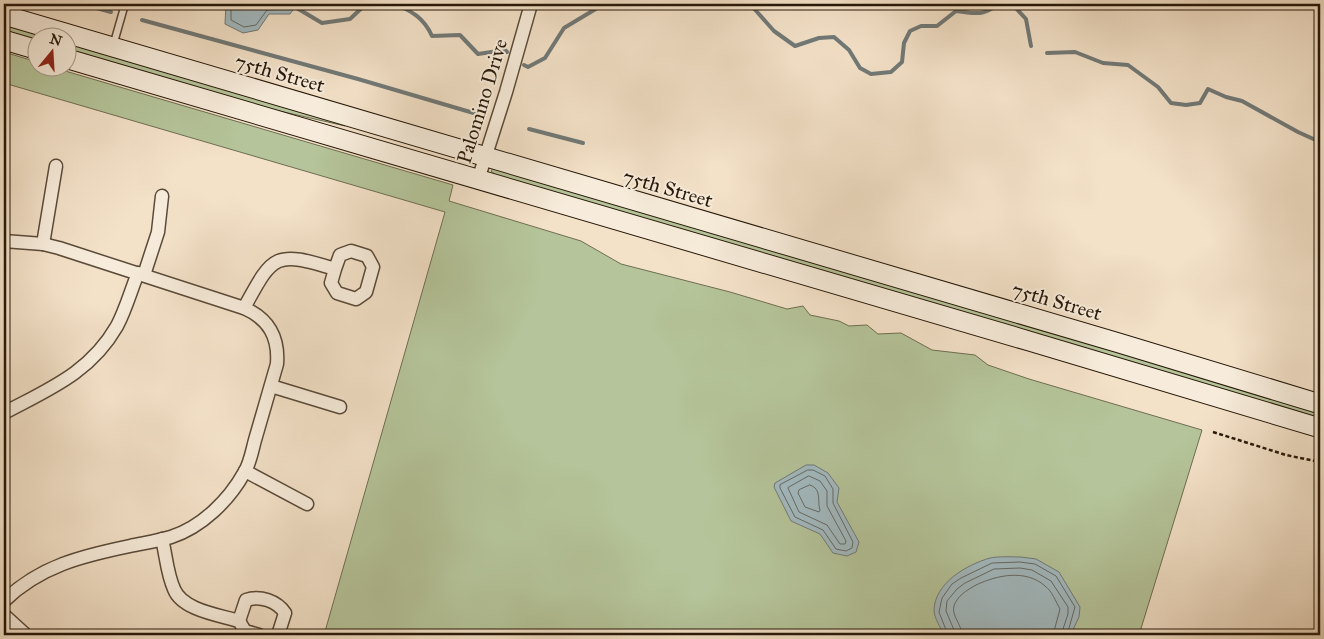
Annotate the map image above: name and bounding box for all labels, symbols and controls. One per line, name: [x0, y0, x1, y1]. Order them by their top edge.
north arrow: [28, 28, 78, 78]
text: N: [48, 30, 64, 50]
street label: Palomino Drive: [452, 36, 512, 166]
street label: 75th Street: [232, 49, 328, 97]
street label: 75th Street: [620, 164, 716, 212]
street label: 75th Street: [1009, 277, 1105, 325]

